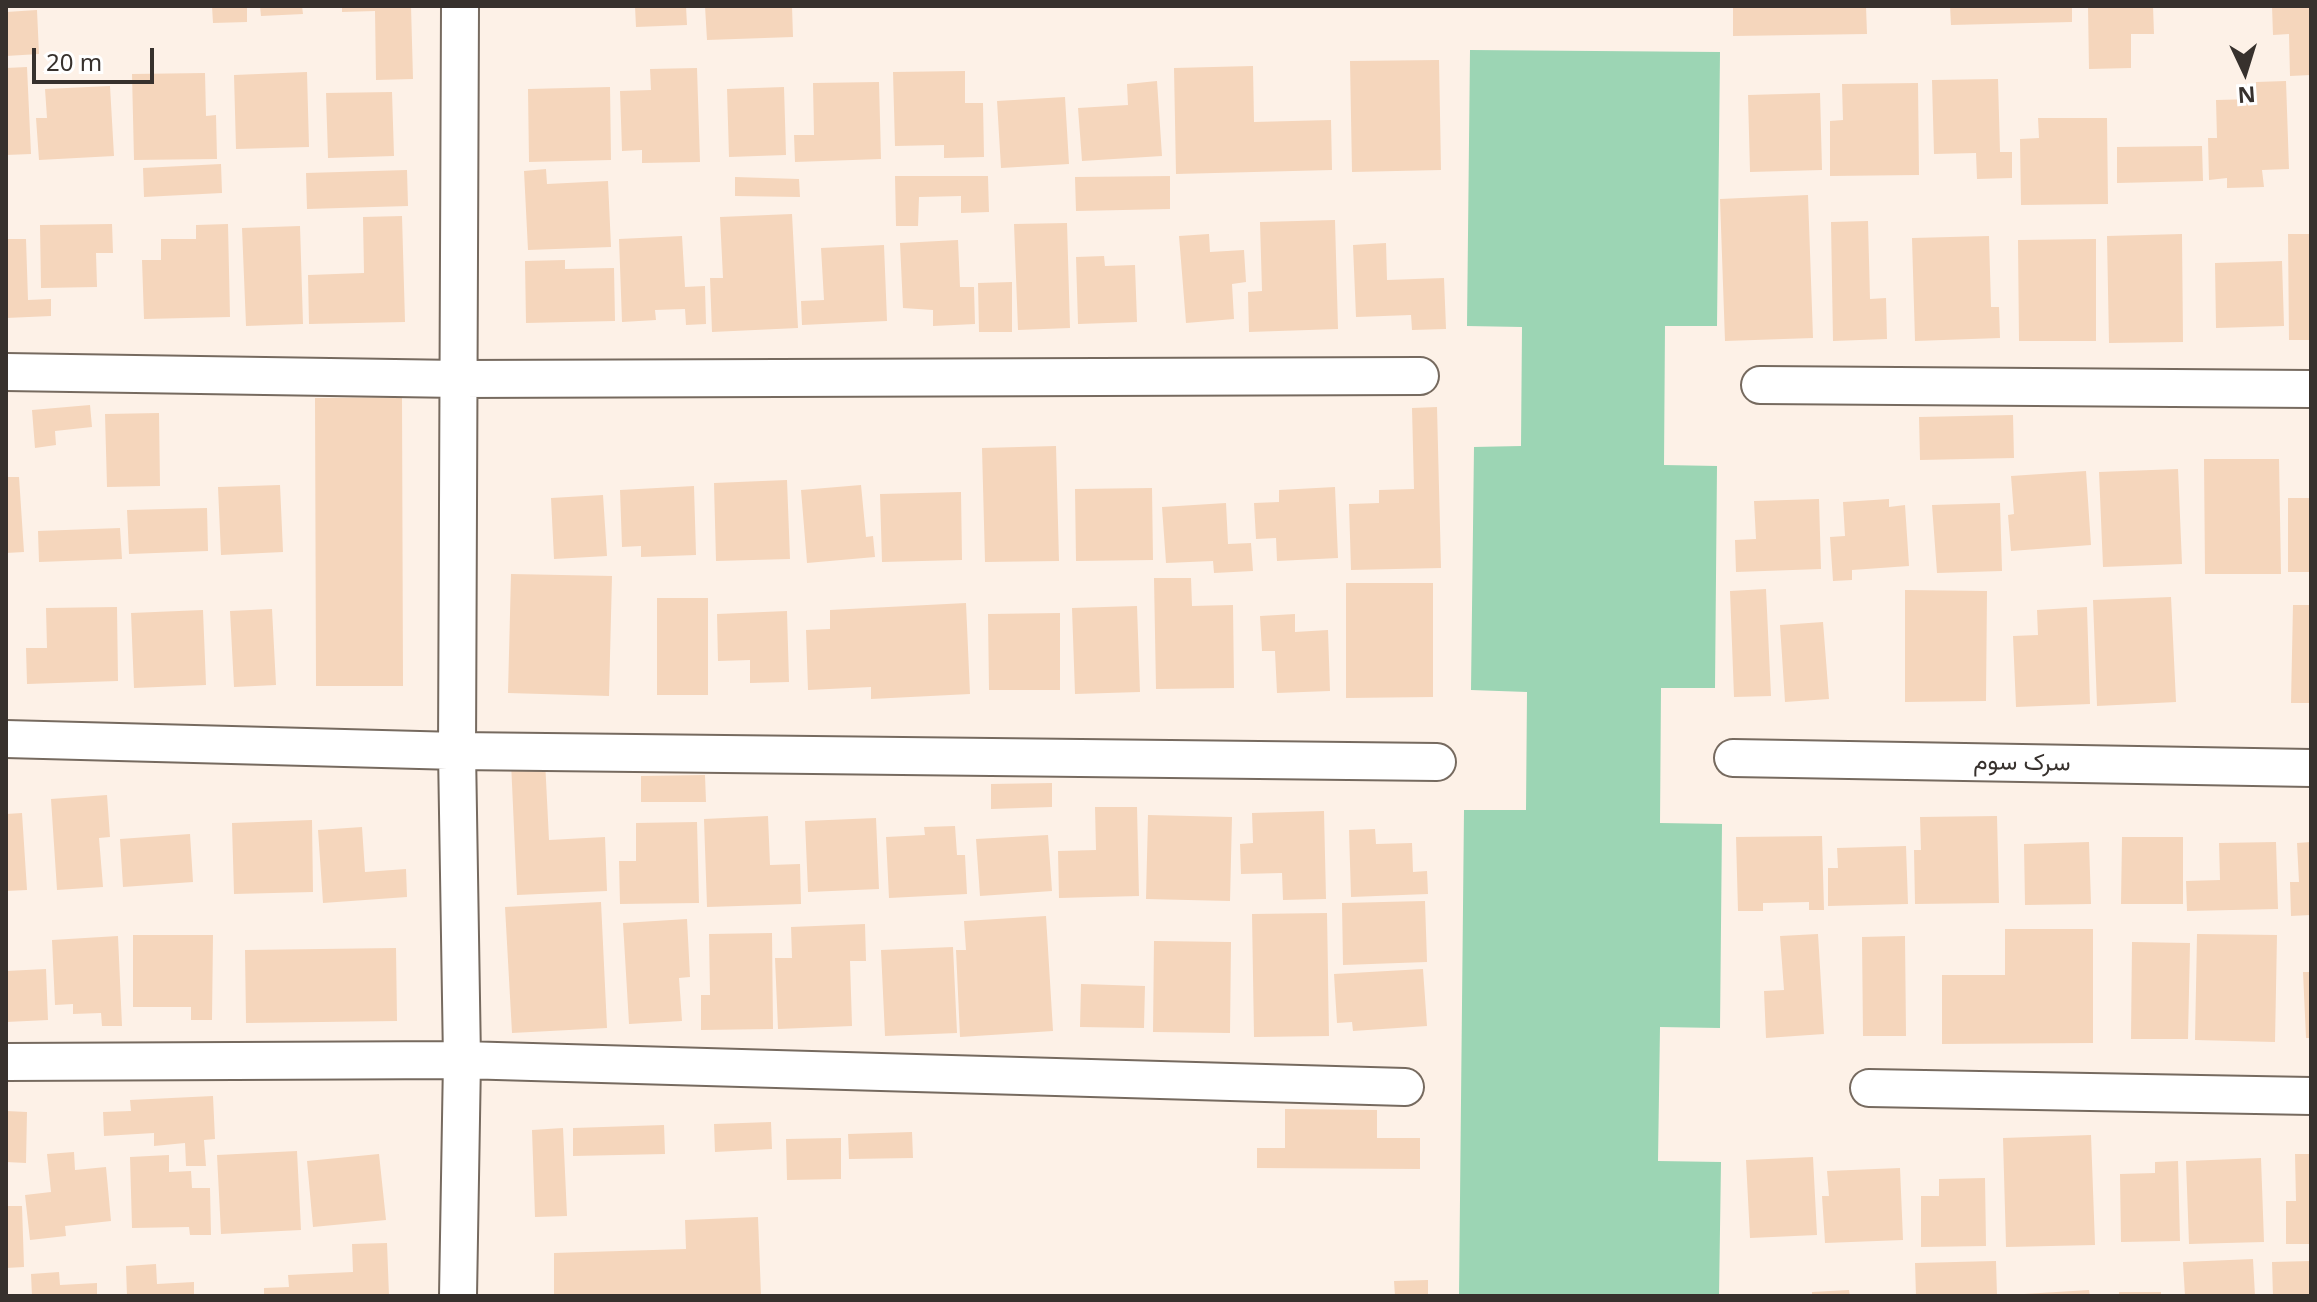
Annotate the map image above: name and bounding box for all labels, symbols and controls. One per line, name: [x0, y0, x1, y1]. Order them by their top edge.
scale bar: [36, 32, 158, 82]
north arrow: [2205, 32, 2285, 112]
text: 20 m: [46, 45, 102, 78]
text: N: [2237, 80, 2257, 112]
street label: سرک سوم: [1973, 748, 2071, 778]

